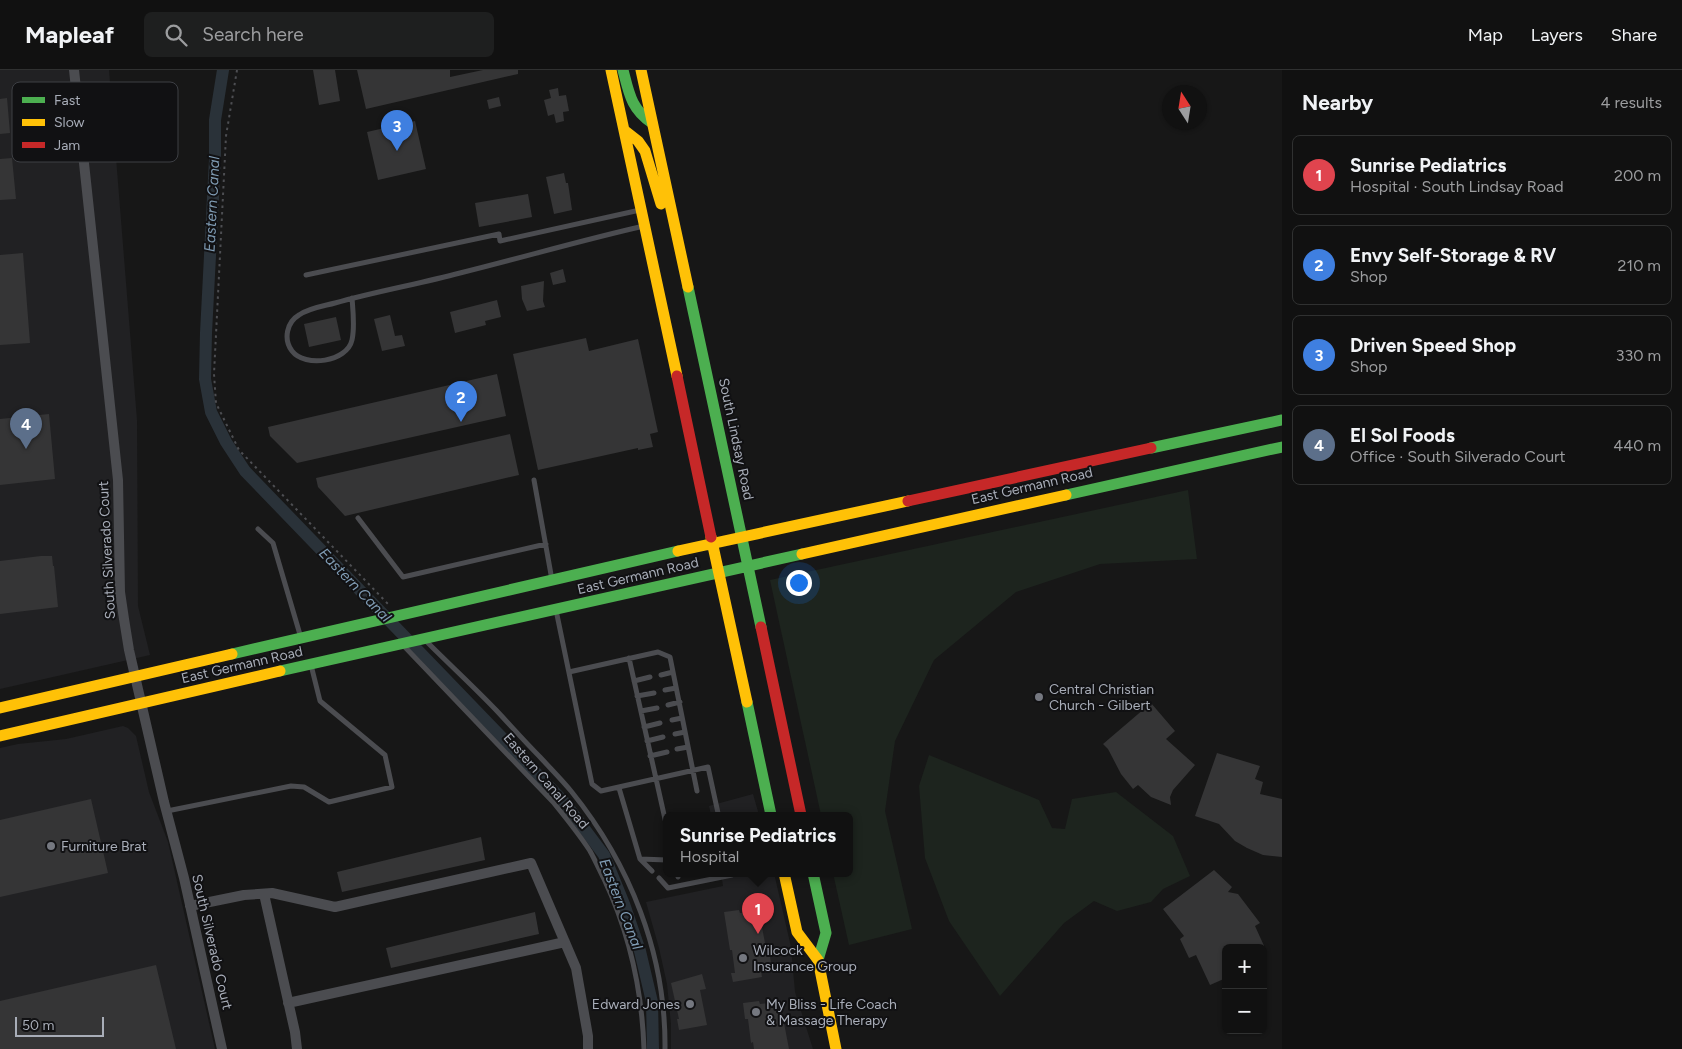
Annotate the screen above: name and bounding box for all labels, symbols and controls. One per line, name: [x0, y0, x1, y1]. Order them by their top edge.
search box: [144, 12, 494, 57]
text: Mapleaf: [25, 20, 114, 49]
icon: search: [162, 21, 190, 49]
text: Search here: [202, 23, 304, 46]
text: Map: [1468, 24, 1503, 46]
text: Layers: [1531, 24, 1583, 46]
text: Share: [1611, 24, 1657, 46]
legend: [12, 82, 178, 162]
north arrow: [1162, 85, 1207, 130]
text: Nearby: [1302, 90, 1373, 115]
text: Fast: [54, 92, 80, 109]
text: 4 results: [1601, 93, 1662, 112]
pin: 3: [381, 110, 413, 151]
text: Slow: [54, 114, 85, 131]
text: Jam: [54, 137, 80, 154]
text: Sunrise Pediatrics: [1350, 154, 1506, 177]
water label: Eastern Canal: [200, 155, 224, 252]
text: 1: [1316, 166, 1322, 185]
text: 200 m: [1614, 166, 1661, 185]
text: Hospital · South Lindsay Road: [1350, 177, 1564, 196]
text: Envy Self-Storage & RV: [1350, 244, 1556, 267]
text: 2: [1314, 256, 1324, 275]
text: 210 m: [1618, 256, 1661, 275]
text: Shop: [1350, 267, 1388, 286]
text: Driven Speed Shop: [1350, 334, 1516, 357]
text: 3: [1315, 346, 1323, 365]
text: 330 m: [1616, 346, 1661, 365]
text: Shop: [1350, 357, 1388, 376]
street label: South Lindsay Road: [715, 376, 757, 502]
pin: 2: [445, 381, 477, 422]
pin: 4: [10, 408, 42, 449]
text: El Sol Foods: [1350, 424, 1455, 447]
text: 4: [1314, 436, 1324, 455]
text: 440 m: [1613, 436, 1661, 455]
text: Office · South Silverado Court: [1350, 447, 1566, 466]
street label: East Germann Road: [970, 464, 1094, 508]
street label: South Silverado Court: [95, 480, 119, 620]
water label: Eastern Canal: [315, 544, 395, 626]
street label: East Germann Road: [576, 554, 700, 598]
your location: [786, 570, 812, 596]
street label: East Germann Road: [180, 643, 304, 687]
place label: Central Christian Church - Gilbert: [1049, 681, 1154, 714]
marker: Central Christian Church - Gilbert: [1033, 691, 1045, 703]
street label: Eastern Canal Road: [500, 729, 592, 833]
popup: [663, 812, 853, 877]
text: Sunrise Pediatrics: [680, 824, 836, 847]
place label: Furniture Brat: [61, 838, 147, 855]
marker: Furniture Brat: [45, 840, 57, 852]
text: Hospital: [680, 847, 739, 866]
water label: Eastern Canal: [595, 856, 647, 953]
street label: South Silverado Court: [188, 873, 236, 1011]
pin: 1: [742, 893, 774, 934]
place label: Wilcock Insurance Group: [753, 942, 857, 975]
map controls: [1222, 944, 1267, 1034]
button: +: [1222, 944, 1267, 989]
marker: Wilcock Insurance Group: [737, 952, 749, 964]
button: −: [1222, 989, 1267, 1034]
place label: Edward Jones: [592, 996, 680, 1013]
place label: My Bliss - Life Coach & Massage Therapy: [766, 996, 897, 1029]
marker: Edward Jones: [684, 998, 696, 1010]
marker: My Bliss - Life Coach & Massage Therapy: [750, 1006, 762, 1018]
scale bar: [15, 1014, 104, 1037]
text: 50 m: [22, 1017, 54, 1034]

